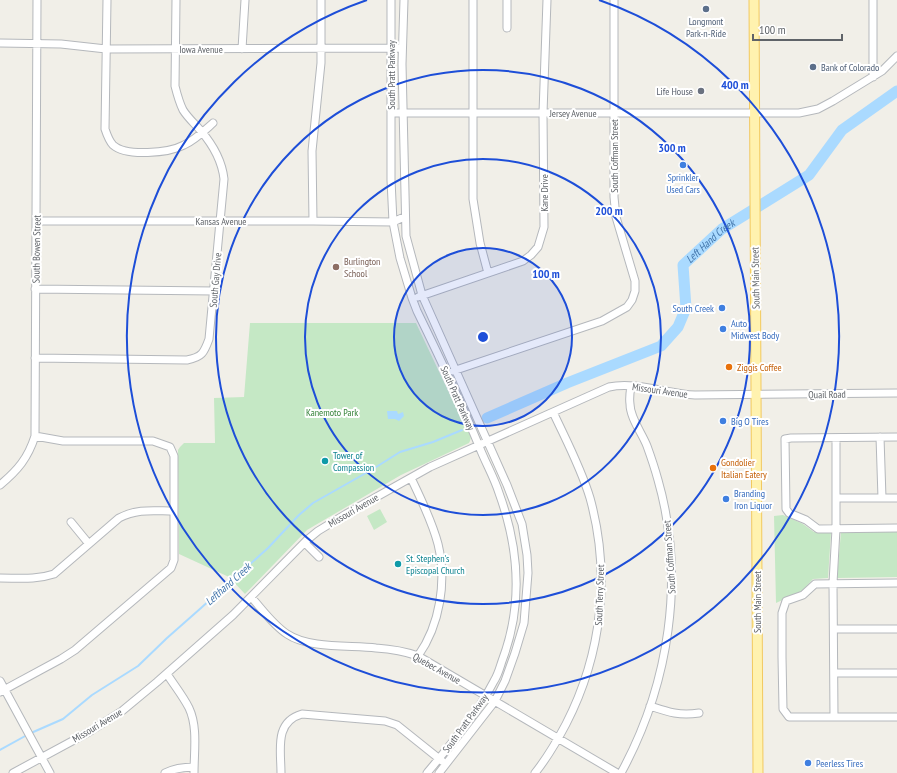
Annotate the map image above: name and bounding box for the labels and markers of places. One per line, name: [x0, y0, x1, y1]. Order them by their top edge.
marker: Longmont Park-n-Ride: [701, 4, 711, 14]
place label: Longmont Park-n-Ride: [686, 15, 726, 40]
place label: Bank of Colorado: [821, 61, 879, 74]
marker: Bank of Colorado: [808, 62, 818, 72]
place label: Life House: [656, 85, 693, 98]
marker: Life House: [696, 86, 706, 96]
marker: Sprinkler Used Cars: [678, 160, 688, 170]
place label: Sprinkler Used Cars: [666, 171, 700, 196]
place label: Burlington School: [344, 255, 380, 280]
marker: Burlington School: [331, 262, 341, 272]
place label: South Creek: [673, 302, 714, 315]
marker: South Creek: [717, 303, 727, 313]
place label: Auto Midwest Body: [731, 317, 779, 342]
marker: Auto Midwest Body: [718, 324, 728, 334]
centre of rings: [476, 330, 490, 344]
place label: Ziggis Coffee: [737, 361, 782, 374]
marker: Ziggis Coffee: [724, 362, 734, 372]
place label: Big O Tires: [731, 415, 769, 428]
marker: Big O Tires: [718, 416, 728, 426]
place label: Tower of Compassion: [333, 449, 374, 474]
marker: Tower of Compassion: [320, 456, 330, 466]
place label: Gondolier Italian Eatery: [721, 456, 767, 481]
marker: Gondolier Italian Eatery: [708, 463, 718, 473]
place label: Branding Iron Liquor: [734, 487, 772, 512]
marker: Branding Iron Liquor: [721, 494, 731, 504]
place label: St. Stephen's Episcopal Church: [406, 552, 465, 577]
marker: St. Stephen's Episcopal Church: [393, 559, 403, 569]
place label: Peerless Tires: [816, 757, 864, 770]
marker: Peerless Tires: [803, 758, 813, 768]

